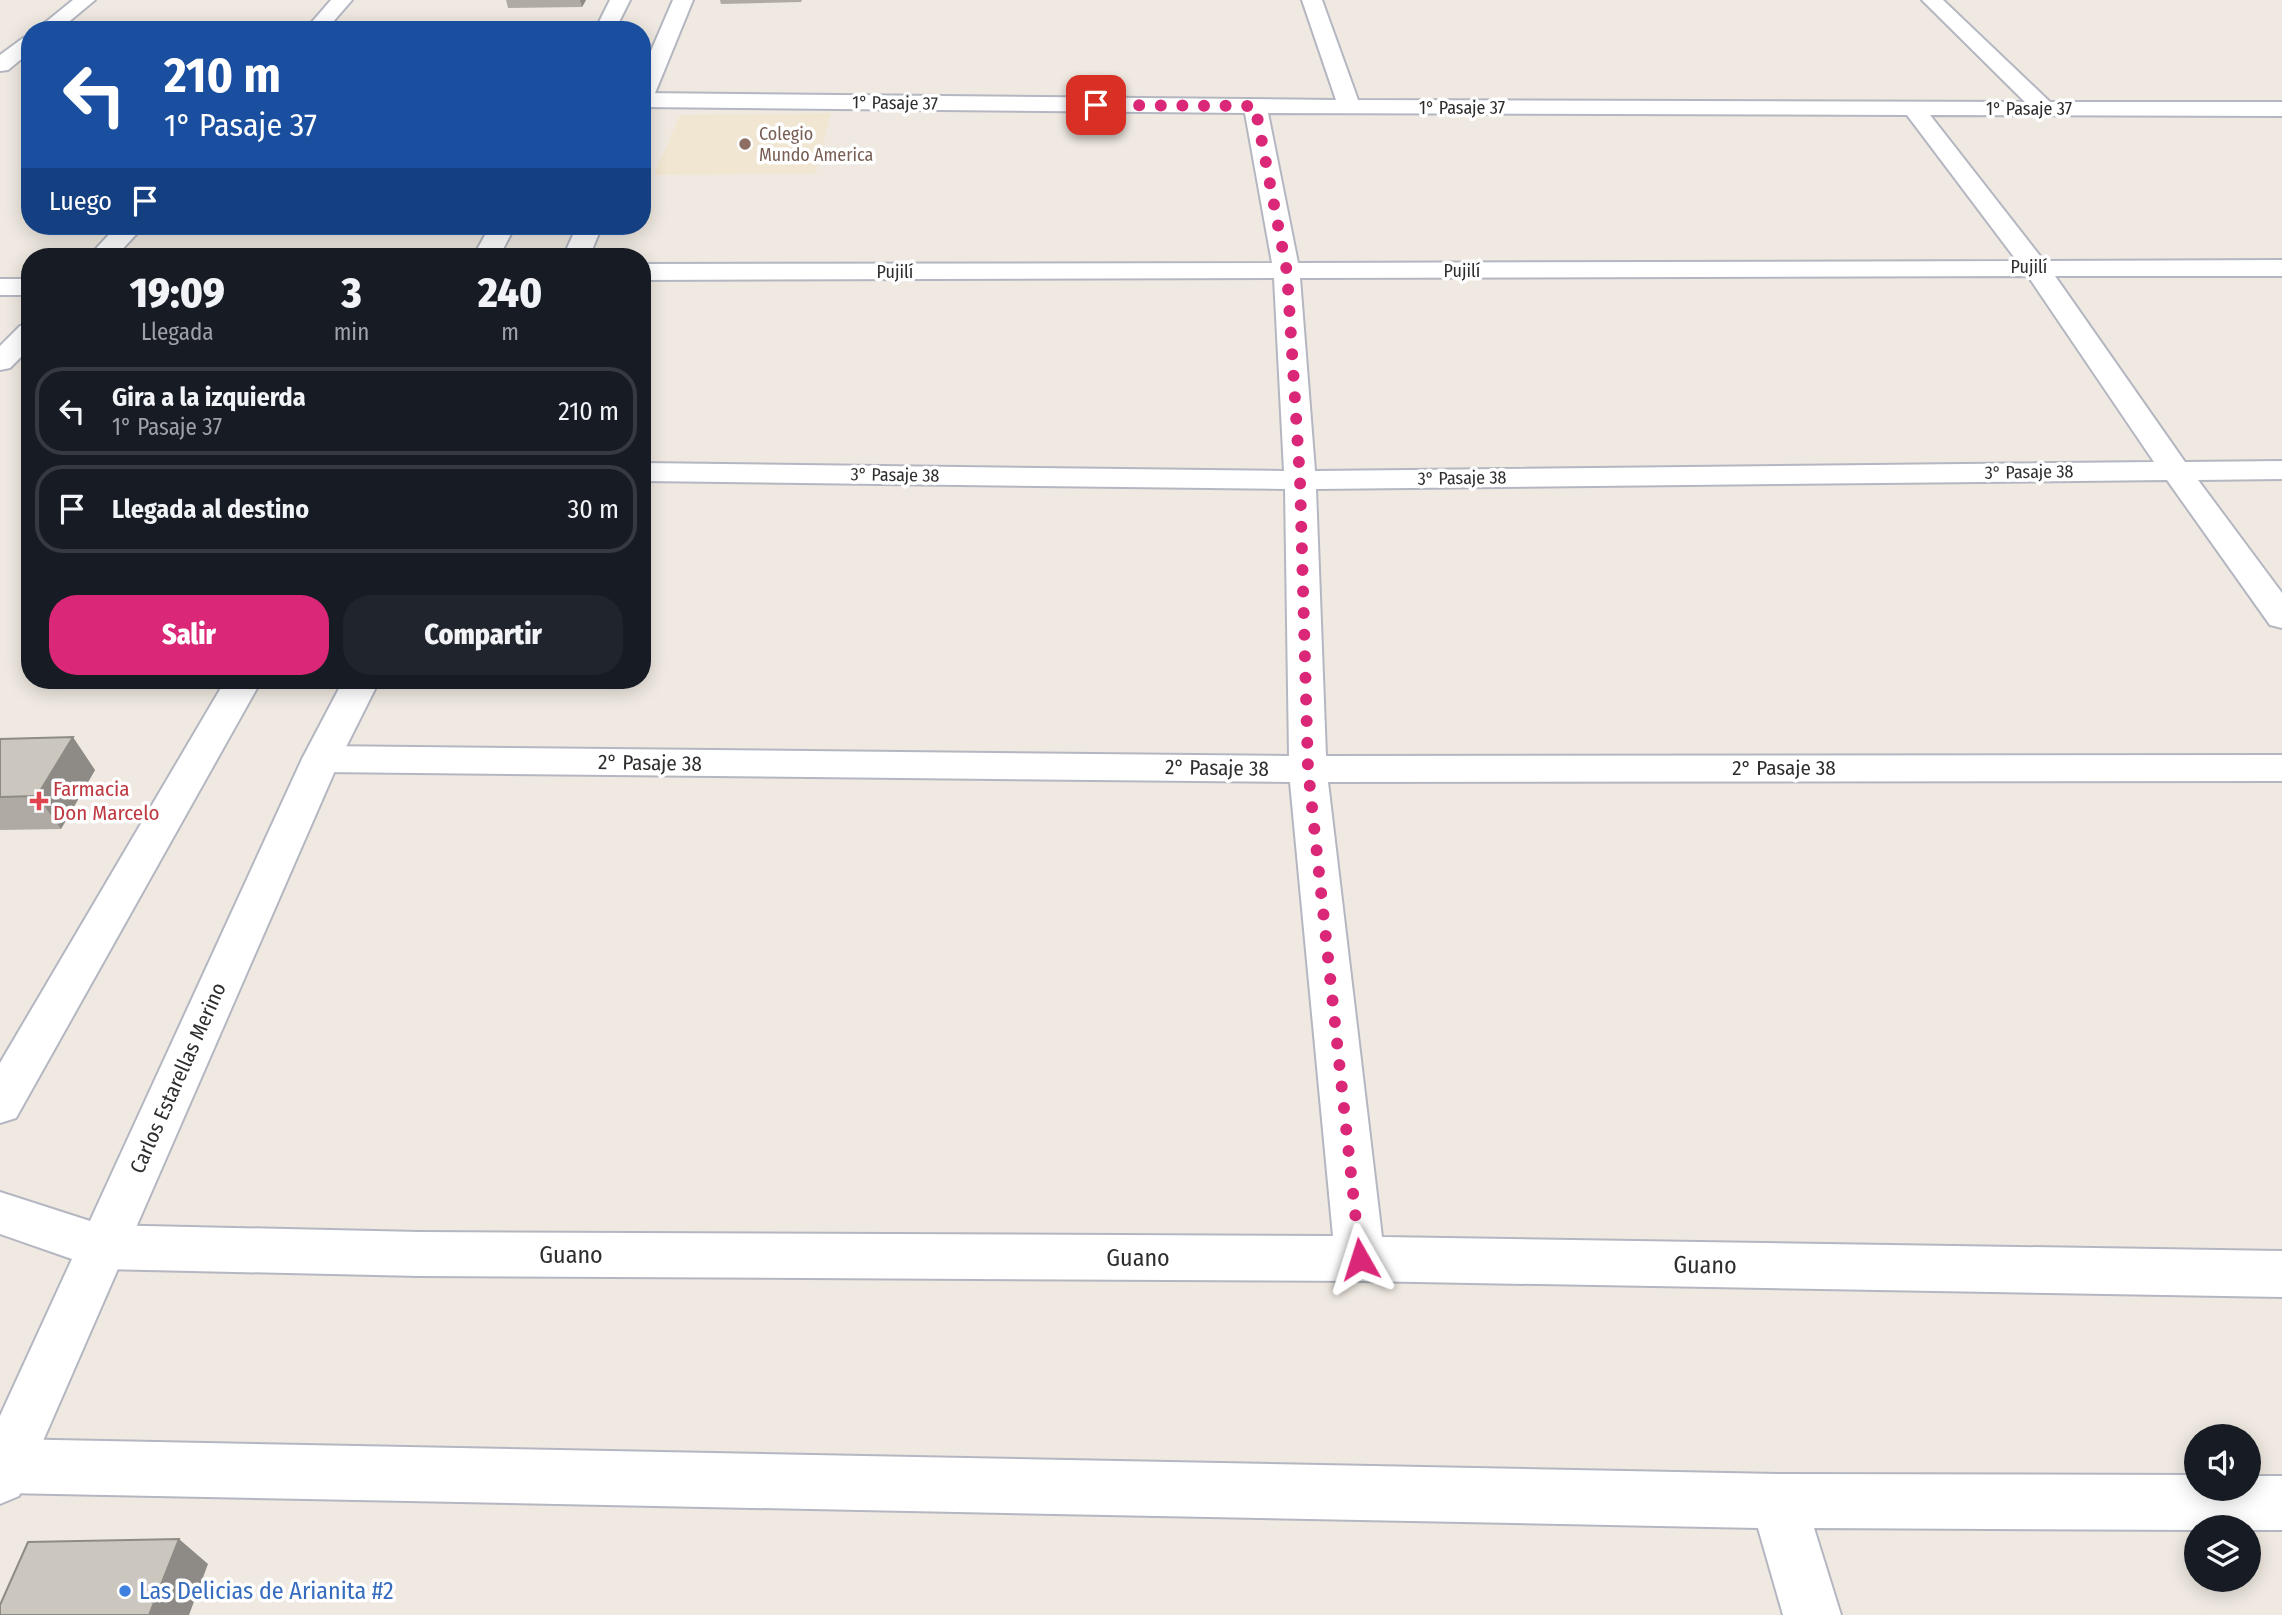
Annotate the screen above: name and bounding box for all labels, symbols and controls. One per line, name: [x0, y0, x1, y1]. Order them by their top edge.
text: 210 m: [164, 46, 281, 105]
icon: left: [49, 49, 140, 140]
pin: [1066, 75, 1126, 135]
icon: arrive: [1077, 86, 1115, 124]
street label: 1° Pasaje 37: [852, 91, 938, 115]
street label: 1° Pasaje 37: [1419, 97, 1505, 119]
street label: 1° Pasaje 37: [1986, 98, 2072, 120]
text: 1° Pasaje 37: [164, 106, 317, 144]
place label: Colegio Mundo America: [759, 123, 874, 166]
marker: Colegio Mundo America: [737, 136, 753, 152]
icon: arrive: [126, 182, 164, 220]
text: Luego: [49, 186, 112, 217]
street label: Pujilí: [2011, 256, 2048, 278]
street label: Pujilí: [1444, 260, 1481, 282]
street label: Pujilí: [877, 261, 914, 283]
text: 19:09: [130, 268, 225, 318]
text: 3: [341, 268, 362, 318]
text: 240: [478, 268, 542, 318]
text: Llegada: [141, 318, 214, 346]
text: min: [334, 318, 369, 346]
text: m: [501, 318, 519, 346]
text: Gira a la izquierda: [112, 382, 306, 413]
icon: left: [53, 392, 91, 430]
text: 210 m: [558, 396, 619, 427]
text: 1° Pasaje 37: [112, 413, 222, 441]
street label: 3° Pasaje 38: [1984, 460, 2074, 484]
street label: 3° Pasaje 38: [850, 463, 940, 487]
street label: 3° Pasaje 38: [1417, 466, 1507, 490]
icon: arrive: [53, 490, 91, 528]
text: Llegada al destino: [112, 494, 309, 525]
text: 30 m: [568, 494, 619, 525]
button: Salir: [49, 595, 329, 675]
button: Compartir: [343, 595, 623, 675]
street label: 2° Pasaje 38: [598, 749, 702, 777]
street label: 2° Pasaje 38: [1165, 754, 1269, 782]
street label: 2° Pasaje 38: [1732, 755, 1836, 781]
place label: Farmacia Don Marcelo: [53, 776, 160, 826]
marker: Farmacia Don Marcelo: [31, 793, 47, 809]
street label: Carlos Estarellas Merino: [124, 978, 232, 1178]
position arrow: [1323, 1222, 1397, 1296]
street label: Guano: [539, 1241, 603, 1269]
street label: Guano: [1106, 1244, 1170, 1272]
street label: Guano: [1673, 1250, 1737, 1280]
map controls: [2184, 1424, 2261, 1592]
button: sound: [2184, 1424, 2261, 1501]
button: layers: [2184, 1515, 2261, 1592]
place label: Las Delicias de Arianita #2: [139, 1577, 394, 1605]
marker: Las Delicias de Arianita #2: [117, 1583, 133, 1599]

